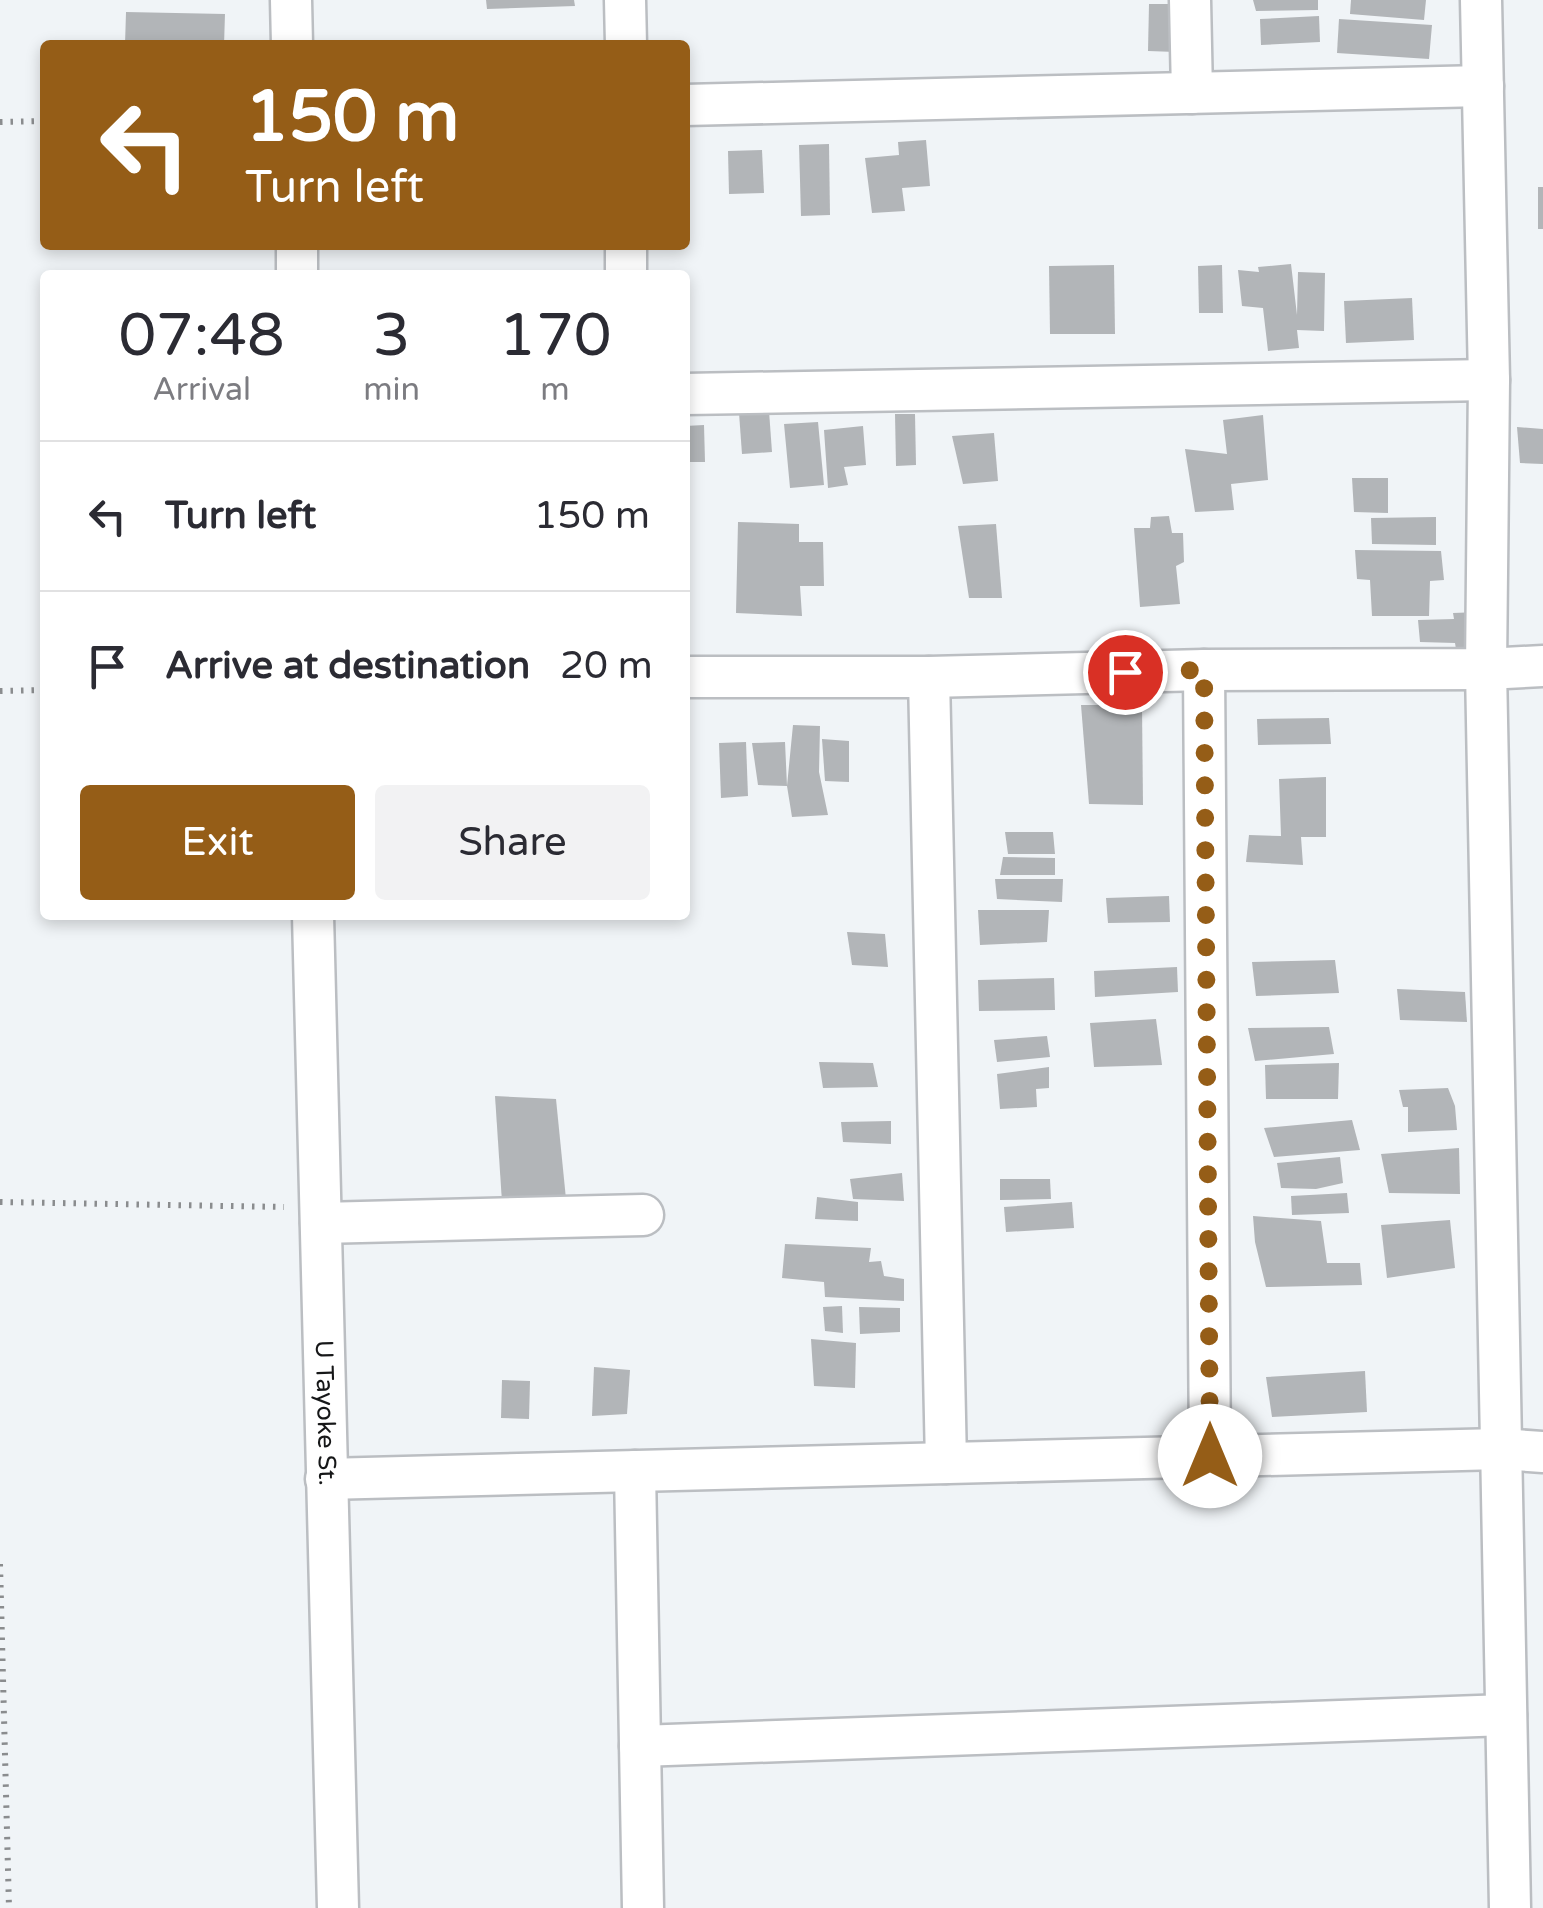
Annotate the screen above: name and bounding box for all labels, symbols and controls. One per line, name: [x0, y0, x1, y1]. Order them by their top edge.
text: 150 m: [245, 76, 459, 160]
icon: left: [80, 80, 210, 210]
text: Turn left: [245, 161, 424, 215]
text: 07:48: [118, 300, 285, 372]
text: 3: [373, 300, 410, 372]
text: 170: [498, 300, 612, 372]
text: Arrival: [152, 371, 251, 409]
text: min: [363, 371, 420, 409]
text: m: [540, 371, 570, 409]
icon: left: [80, 489, 135, 544]
text: Turn left: [165, 493, 316, 539]
text: 150 m: [534, 493, 650, 539]
pin: [1083, 630, 1168, 715]
icon: arrive: [80, 639, 135, 694]
text: Arrive at destination: [165, 643, 530, 689]
text: 20 m: [560, 643, 653, 689]
icon: arrive: [1098, 645, 1153, 700]
button: Exit: [80, 785, 355, 900]
button: Share: [375, 785, 650, 900]
street label: U Tayoke St.: [309, 1339, 342, 1486]
position arrow: [1158, 1404, 1262, 1508]

